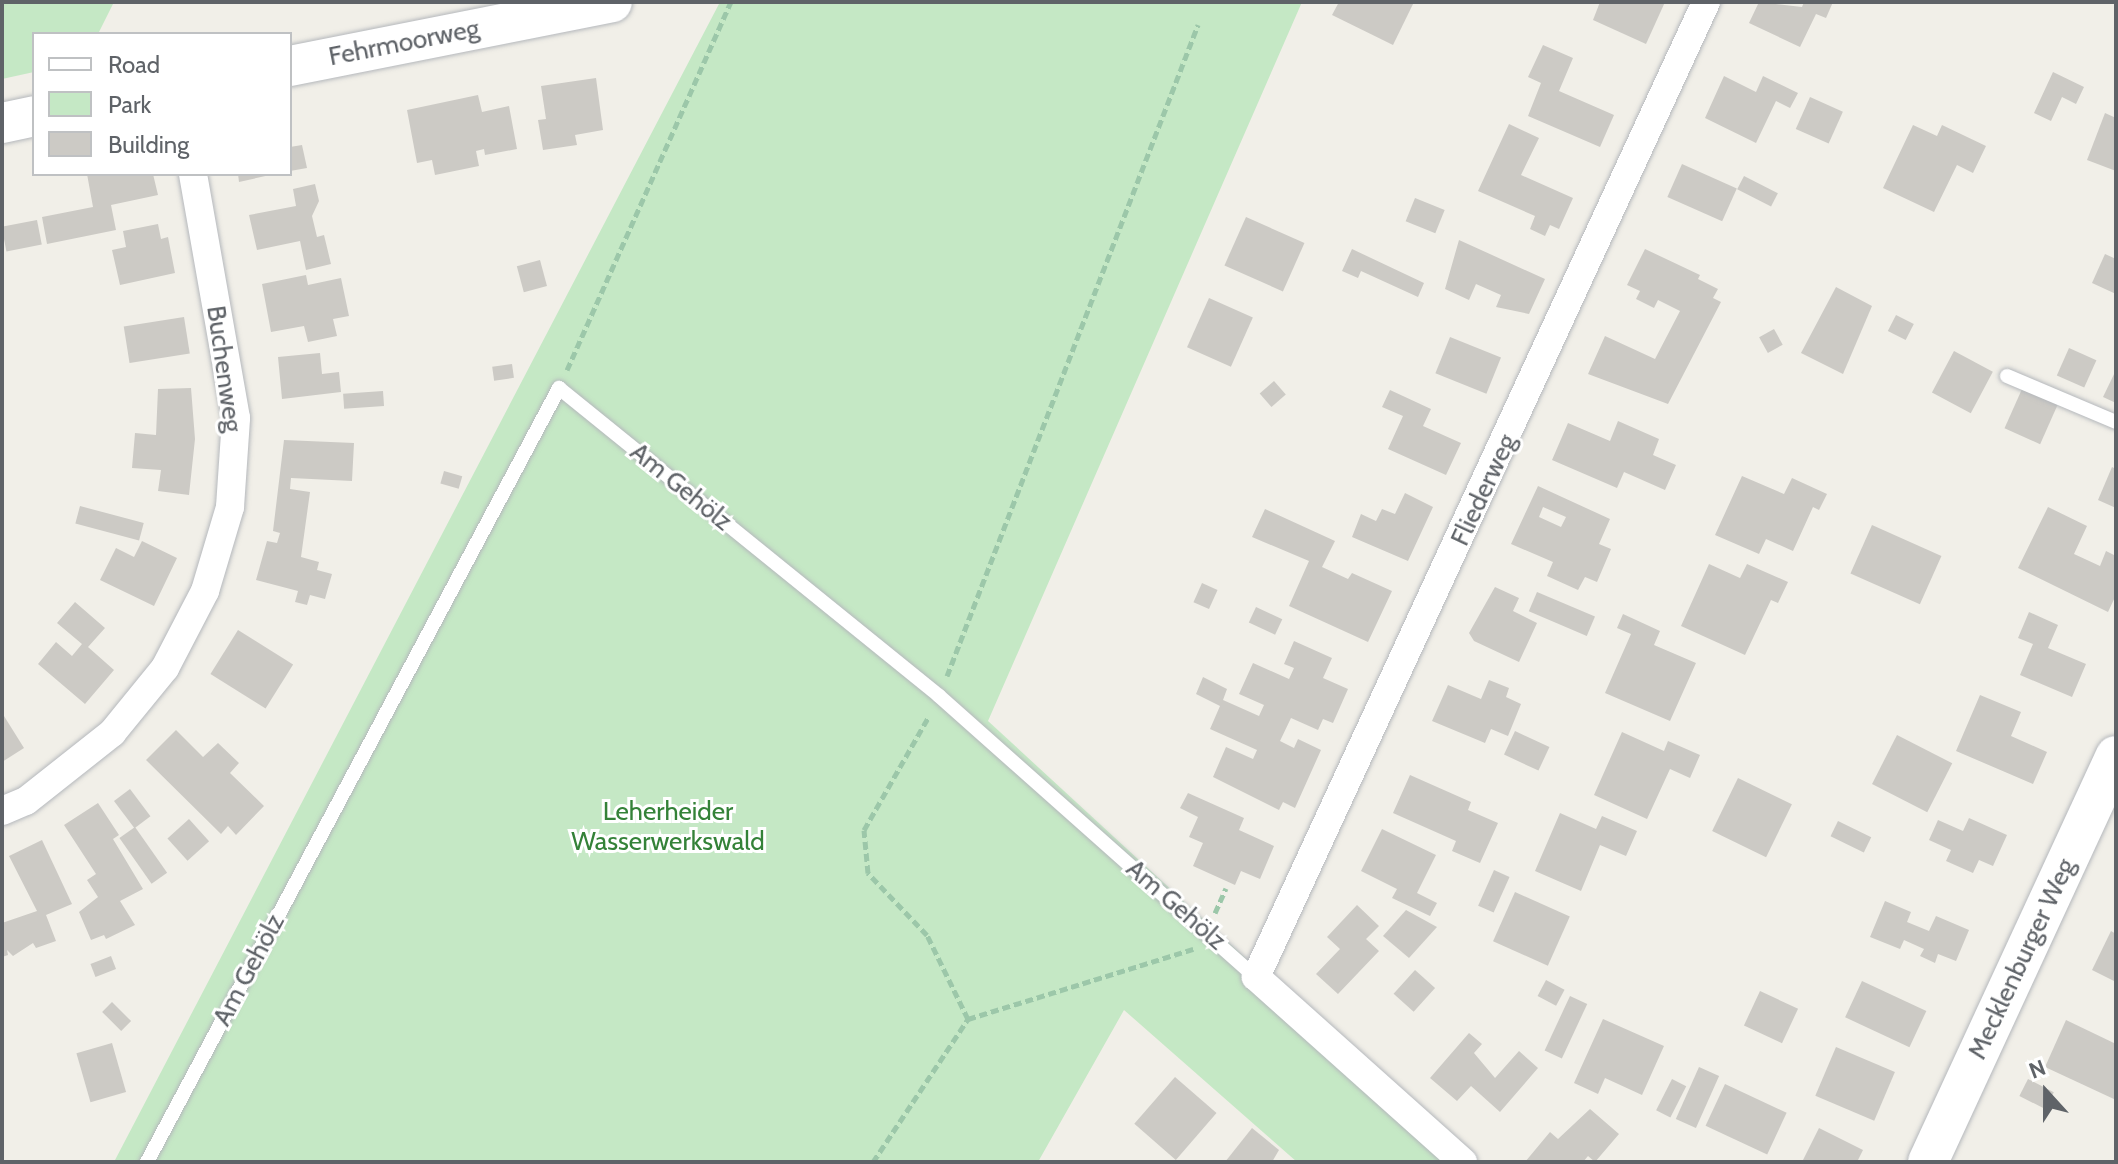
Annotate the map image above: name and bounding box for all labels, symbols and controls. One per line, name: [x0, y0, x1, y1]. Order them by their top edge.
street label: Fehrmoorweg: [326, 13, 482, 73]
legend: [32, 32, 292, 176]
text: Road: [108, 50, 160, 79]
text: Park: [108, 90, 151, 119]
text: Building: [108, 130, 189, 159]
street label: Buchenweg: [200, 304, 248, 434]
street label: Fliederweg: [1445, 429, 1523, 551]
street label: Am Gehölz: [624, 436, 738, 538]
park label: Leherheider Wasserwerkswald: [571, 796, 765, 858]
street label: Am Gehölz: [1120, 853, 1232, 957]
street label: Mecklenburger Weg: [1962, 854, 2082, 1064]
street label: Am Gehölz: [207, 909, 291, 1031]
north arrow: [2006, 1052, 2086, 1132]
text: N: [2025, 1054, 2049, 1085]

